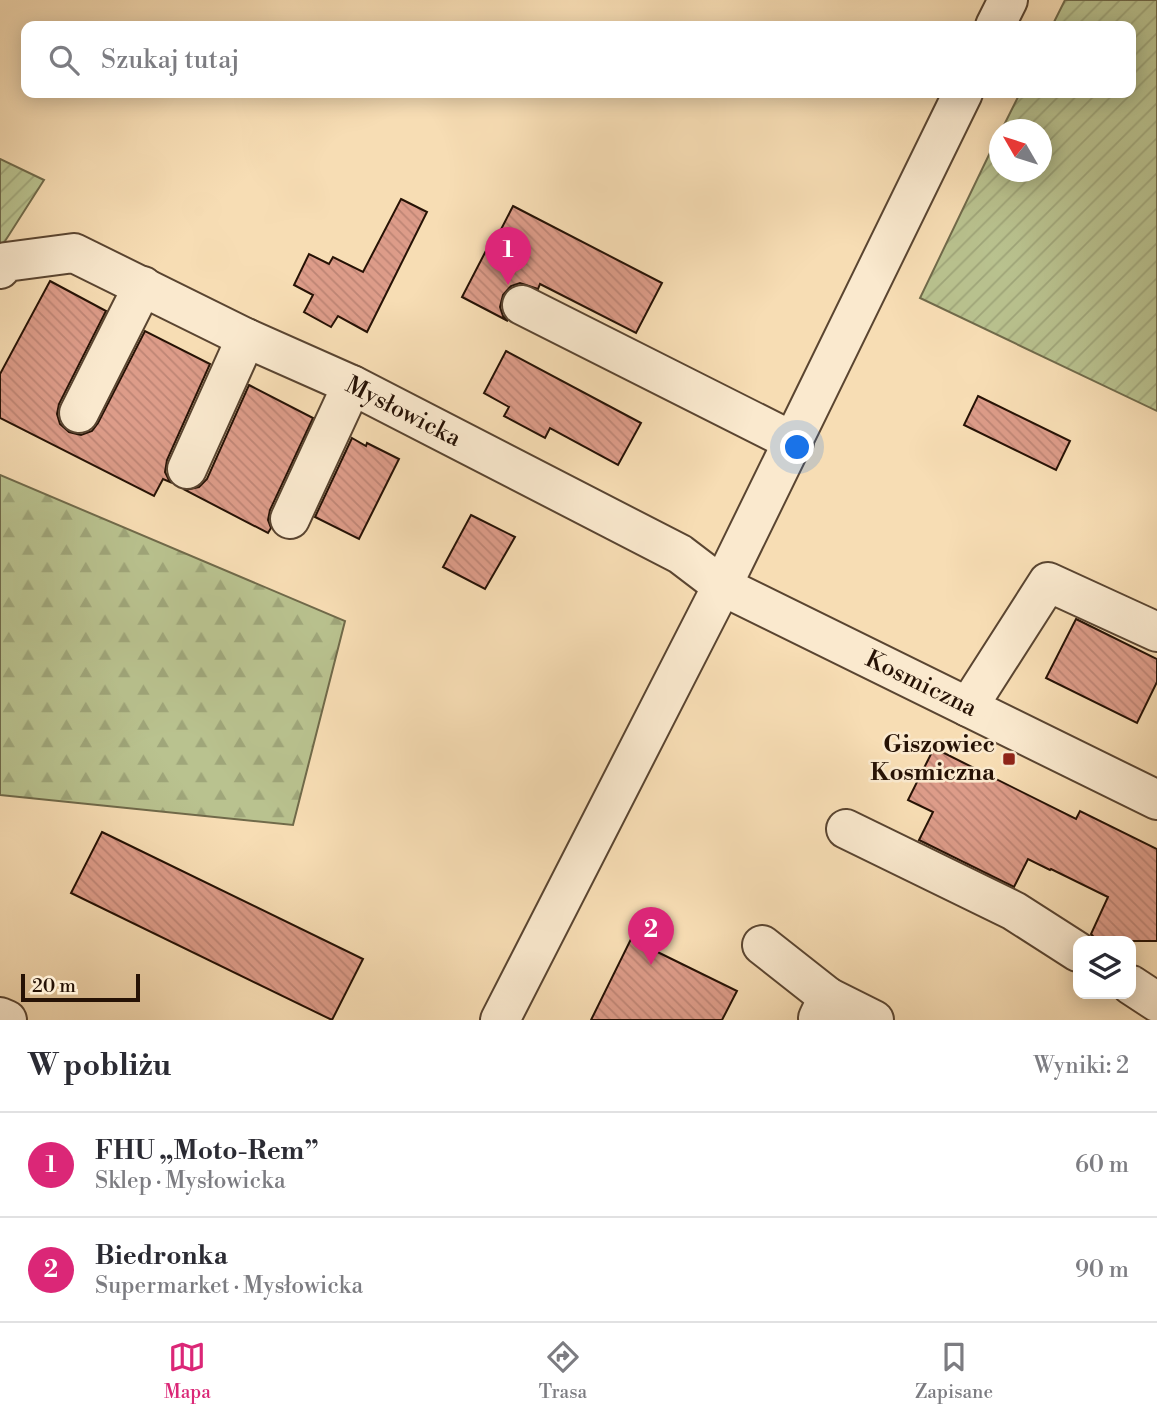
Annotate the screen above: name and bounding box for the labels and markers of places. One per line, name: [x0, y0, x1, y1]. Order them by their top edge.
pin: 1: [485, 227, 531, 285]
place label: Giszowiec Kosmiczna: [870, 730, 996, 788]
marker: Giszowiec Kosmiczna: [1001, 751, 1017, 767]
pin: 2: [628, 907, 674, 965]

